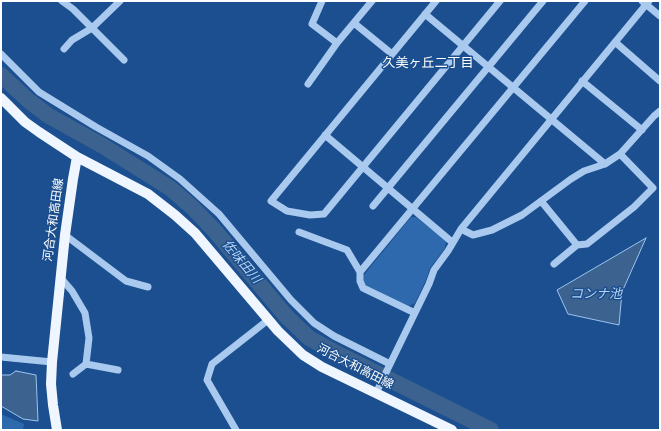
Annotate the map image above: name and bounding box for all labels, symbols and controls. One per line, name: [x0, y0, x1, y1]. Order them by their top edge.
district label: 久美ヶ丘二丁目: [383, 56, 473, 72]
street label: 河合大和高田線: [41, 177, 67, 263]
water label: 佐味田川: [218, 237, 264, 287]
water label: コンナ池: [570, 287, 622, 303]
street label: 河合大和高田線: [314, 342, 396, 392]

